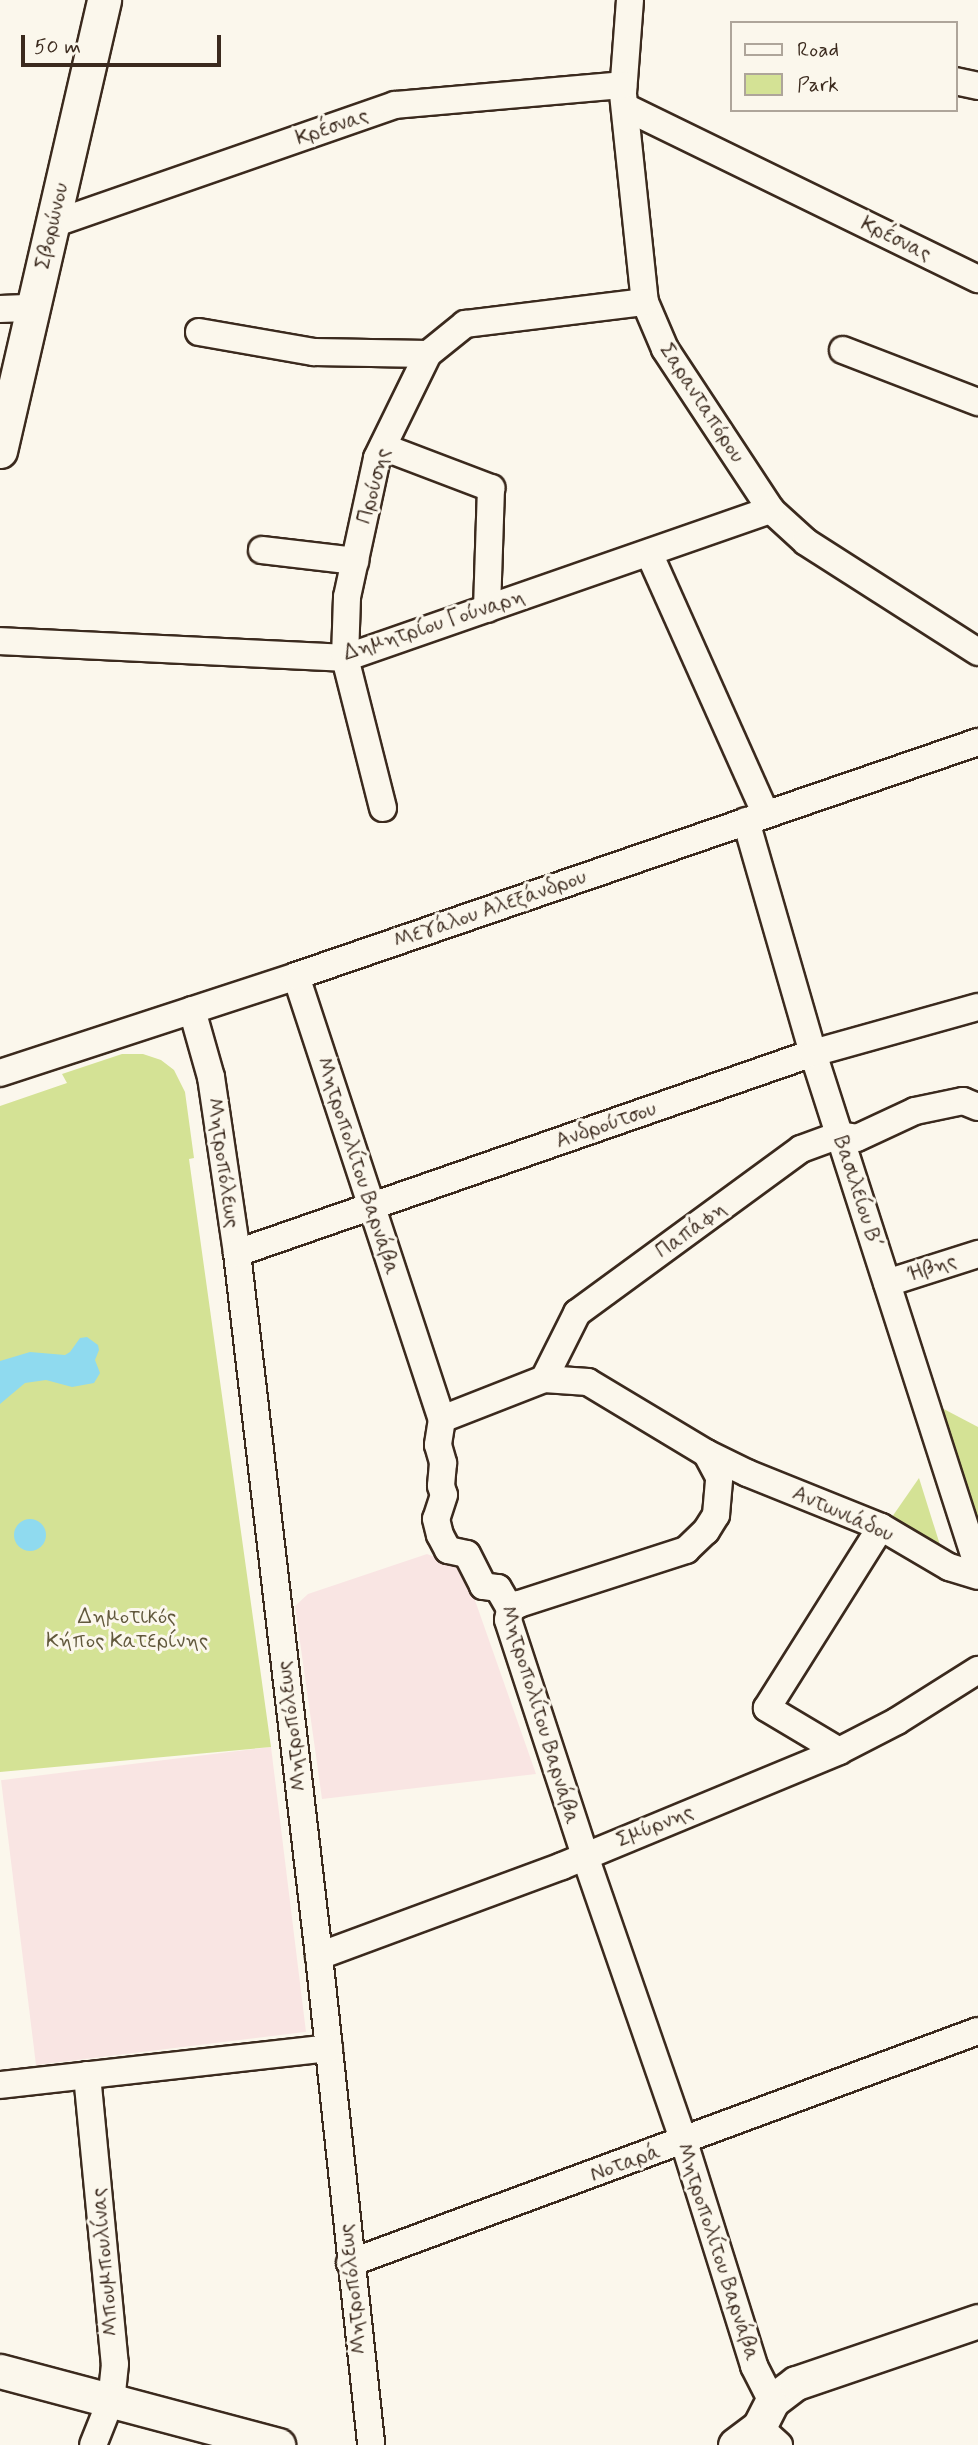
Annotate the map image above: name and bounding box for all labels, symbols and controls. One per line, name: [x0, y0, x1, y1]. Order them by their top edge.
scale bar: [24, 21, 224, 65]
legend: [730, 21, 957, 112]
text: 50 m: [34, 33, 81, 61]
text: Road: [797, 36, 839, 64]
text: Park: [797, 71, 839, 99]
street label: Κρέσνας: [292, 103, 372, 151]
street label: Σβορώνου: [30, 180, 74, 272]
street label: Κρέσνας: [857, 211, 935, 267]
street label: Σαρανταπόρου: [654, 339, 750, 467]
street label: Προύσης: [352, 445, 396, 527]
street label: Δημητρίου Γούναρη: [340, 584, 528, 666]
street label: Μεγάλου Αλεξάνδρου: [390, 864, 590, 954]
street label: Μητροπολίτου Βαρνάβα: [311, 1054, 405, 1278]
street label: Μητροπόλεως: [201, 1096, 245, 1230]
street label: Ανδρούτσου: [552, 1096, 660, 1154]
street label: Βασιλείου Β΄: [828, 1133, 890, 1257]
street label: Παπάφη: [651, 1196, 731, 1264]
street label: Ήβης: [904, 1248, 960, 1288]
street label: Αντωνιάδου: [789, 1481, 897, 1547]
street label: Μητροπολίτου Βαρνάβα: [495, 1603, 585, 1827]
park label: Δημοτικός Κήπος Κατερίνης: [46, 1604, 208, 1654]
street label: Μητροπόλεως: [271, 1659, 313, 1793]
street label: Σμύρνης: [613, 1799, 697, 1853]
street label: Νοταρά: [587, 2139, 663, 2187]
street label: Μητροπολίτου Βαρνάβα: [671, 2140, 765, 2364]
street label: Μπουμπουλίνας: [86, 2187, 124, 2337]
street label: Μητροπόλεως: [334, 2222, 372, 2356]

